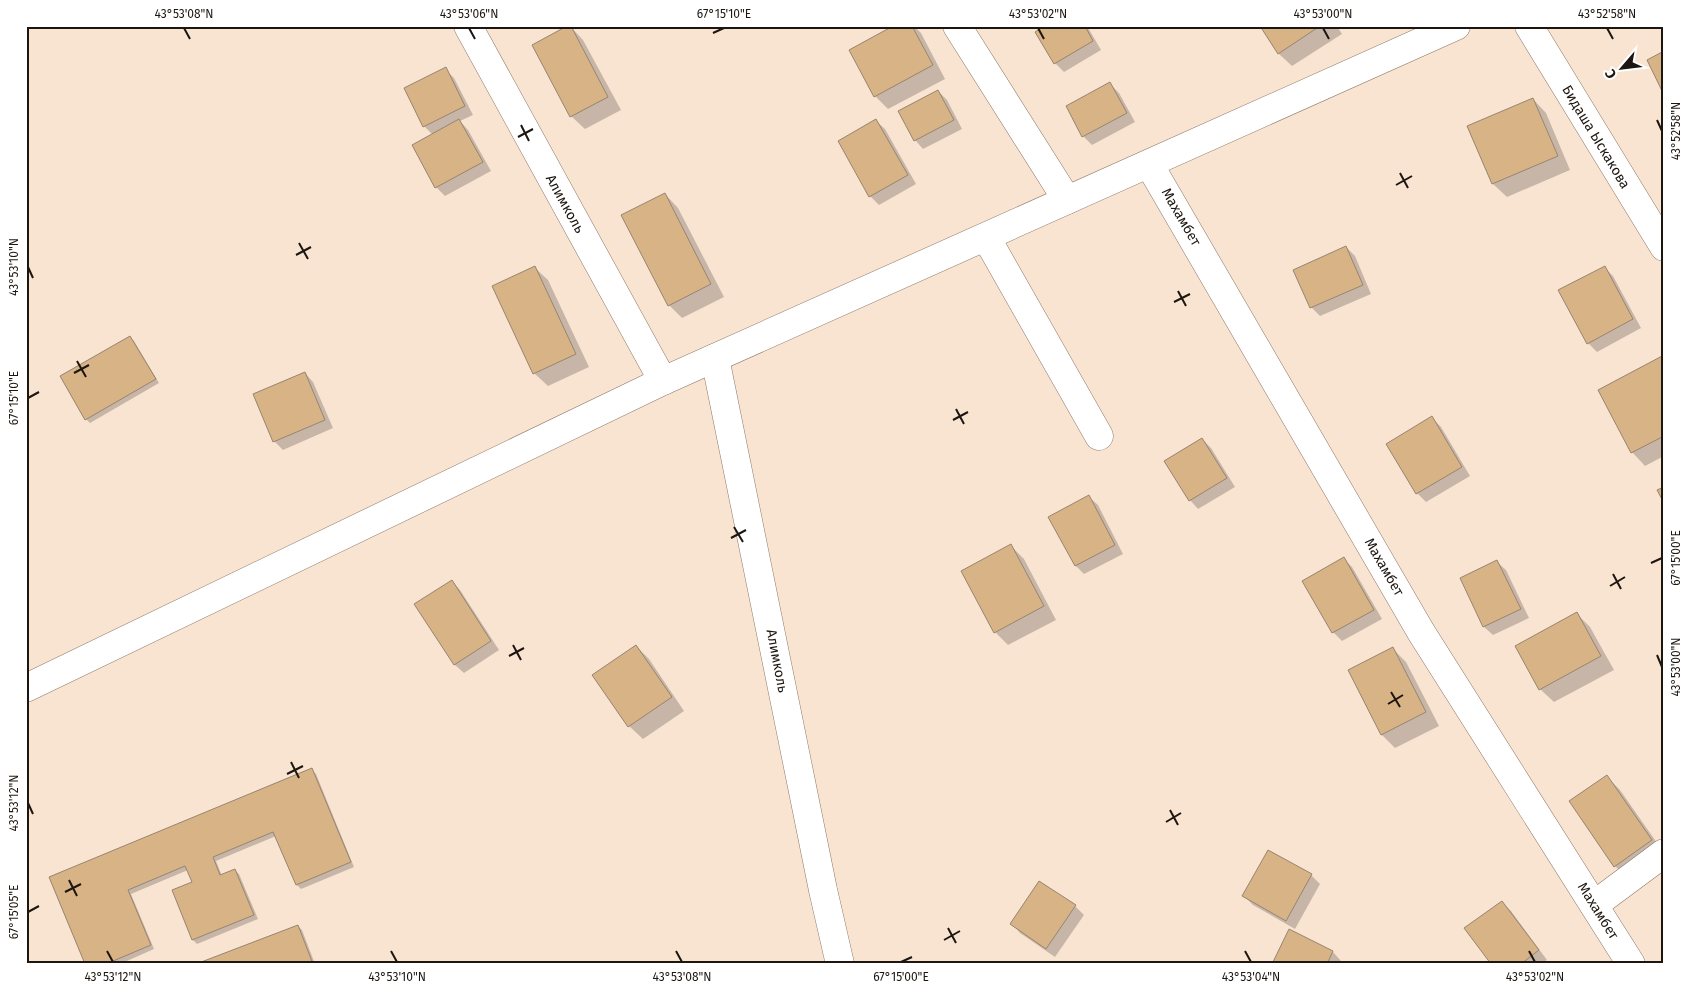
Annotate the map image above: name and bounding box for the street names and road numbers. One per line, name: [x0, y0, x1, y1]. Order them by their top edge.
street label: Бидаша Ыскакова: [1558, 82, 1634, 192]
street label: Алимколь: [542, 172, 588, 236]
street label: Махамбет: [1158, 185, 1205, 249]
street label: Махамбет: [1361, 535, 1408, 599]
street label: Алимколь: [763, 628, 791, 694]
street label: Махамбет: [1574, 879, 1622, 943]

